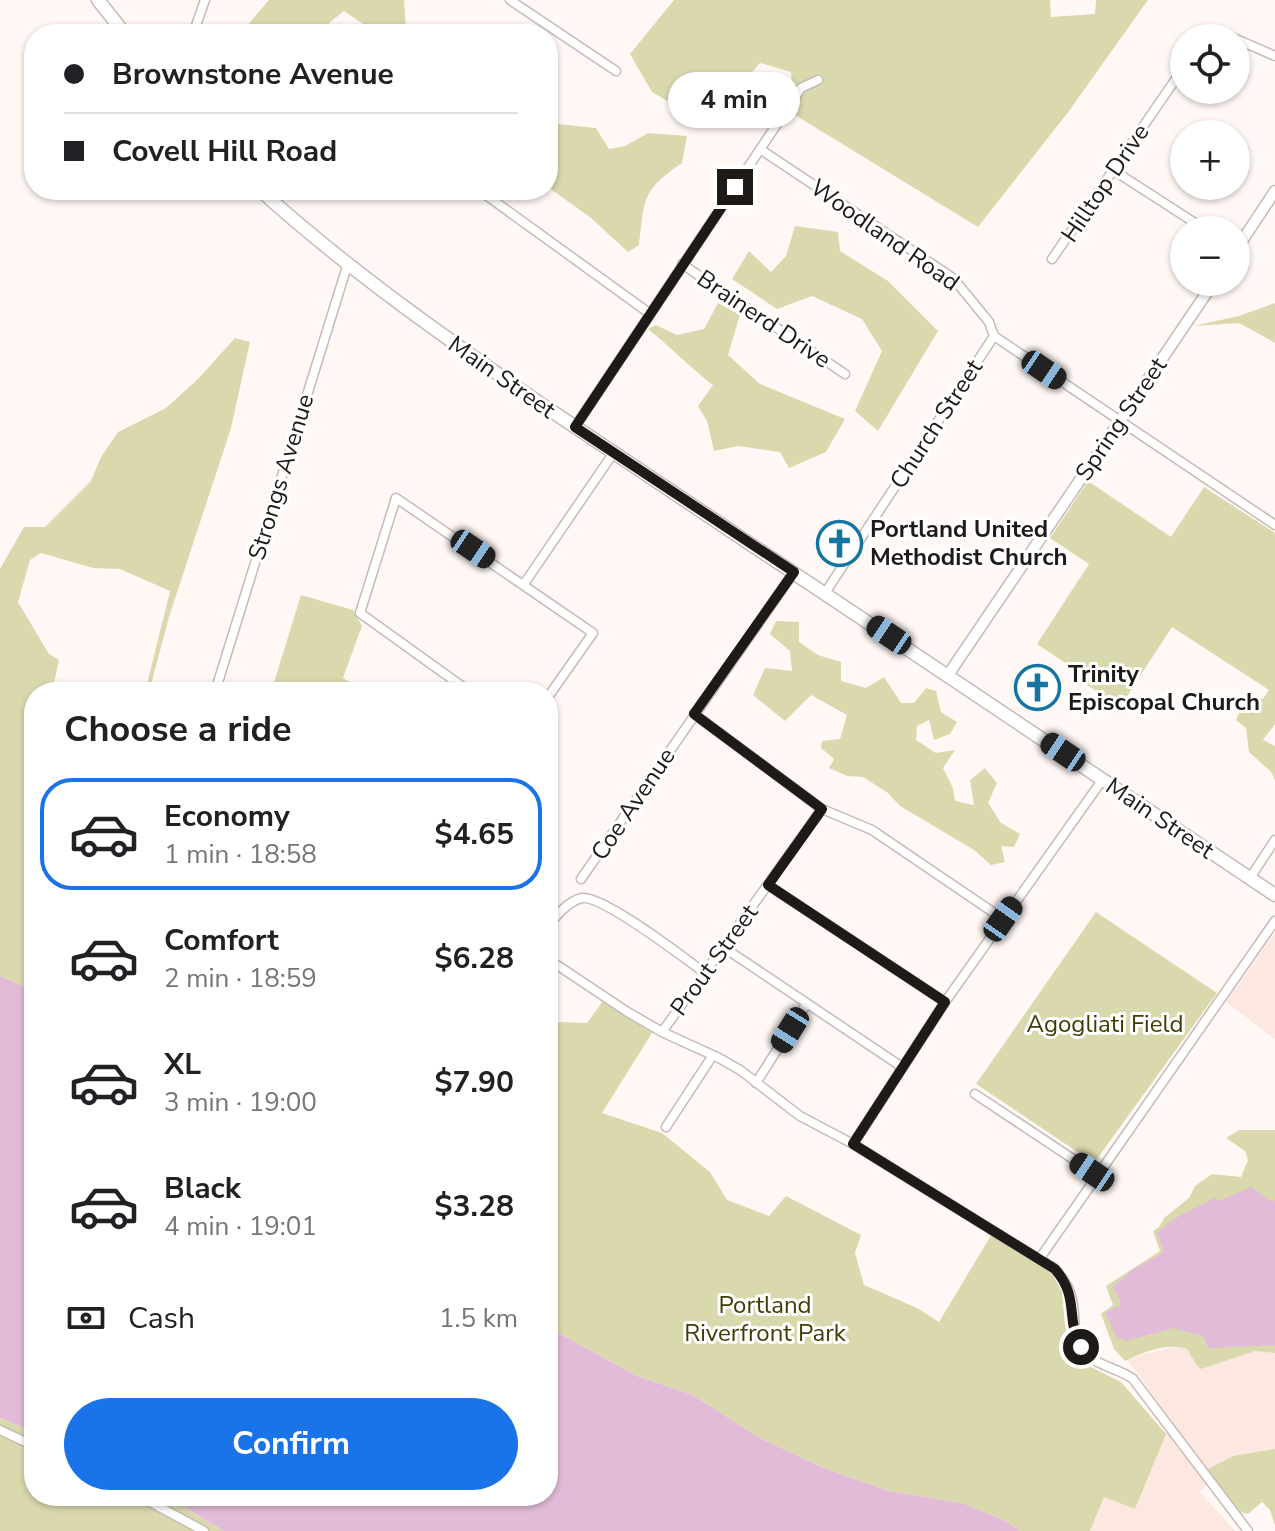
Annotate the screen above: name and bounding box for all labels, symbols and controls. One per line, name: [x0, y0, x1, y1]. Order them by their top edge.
map controls: [1170, 24, 1250, 296]
button: locate: [1170, 24, 1250, 104]
text: Brownstone Avenue: [112, 54, 394, 95]
callout: 4 min: [669, 71, 801, 127]
text: 4 min: [700, 82, 768, 117]
street label: Hilltop Drive: [1054, 117, 1156, 249]
button: +: [1170, 120, 1250, 200]
text: Covell Hill Road: [112, 131, 337, 172]
route end: [717, 169, 753, 205]
street label: Woodland Road: [804, 172, 966, 298]
button: −: [1170, 216, 1250, 296]
street label: Brainerd Drive: [691, 262, 837, 376]
street label: Main Street: [442, 328, 562, 426]
car: [1017, 347, 1071, 393]
street label: Spring Street: [1068, 351, 1174, 487]
street label: Church Street: [882, 353, 990, 495]
street label: Strongs Avenue: [241, 390, 321, 564]
place label: Portland United Methodist Church: [870, 513, 1068, 573]
church icon: Portland United Methodist Church: [815, 519, 863, 567]
car: [446, 526, 500, 572]
car: [862, 612, 916, 658]
place label: Trinity Episcopal Church: [1068, 658, 1260, 718]
church icon: Trinity Episcopal Church: [1013, 664, 1061, 712]
text: Choose a ride: [64, 705, 292, 754]
car: [1036, 729, 1090, 775]
street label: Coe Avenue: [584, 741, 682, 867]
street label: Main Street: [1100, 770, 1221, 866]
text: Economy: [164, 796, 290, 837]
icon: car: [68, 798, 140, 870]
text: $4.65: [435, 814, 514, 855]
text: 1 min · 18:58: [164, 837, 317, 872]
car: [979, 892, 1027, 946]
street label: Prout Street: [663, 897, 766, 1022]
text: Comfort: [164, 920, 279, 961]
icon: car: [68, 922, 140, 994]
text: $6.28: [435, 938, 514, 979]
text: 2 min · 18:59: [164, 961, 317, 996]
car: [767, 1003, 813, 1057]
park label: Agogliati Field: [1027, 1008, 1183, 1040]
text: XL: [164, 1044, 201, 1085]
icon: car: [68, 1046, 140, 1118]
text: $7.90: [435, 1062, 514, 1103]
text: 3 min · 19:00: [164, 1085, 317, 1120]
car: [1065, 1149, 1119, 1195]
text: Black: [164, 1168, 241, 1209]
icon: car: [68, 1170, 140, 1242]
text: $3.28: [435, 1186, 514, 1227]
text: 4 min · 19:01: [164, 1209, 317, 1244]
park label: Portland Riverfront Park: [684, 1289, 847, 1349]
icon: cash: [64, 1296, 108, 1340]
text: Cash: [128, 1298, 195, 1339]
text: 1.5 km: [439, 1301, 518, 1336]
route start: [1063, 1329, 1099, 1365]
button: Confirm: [64, 1398, 518, 1490]

